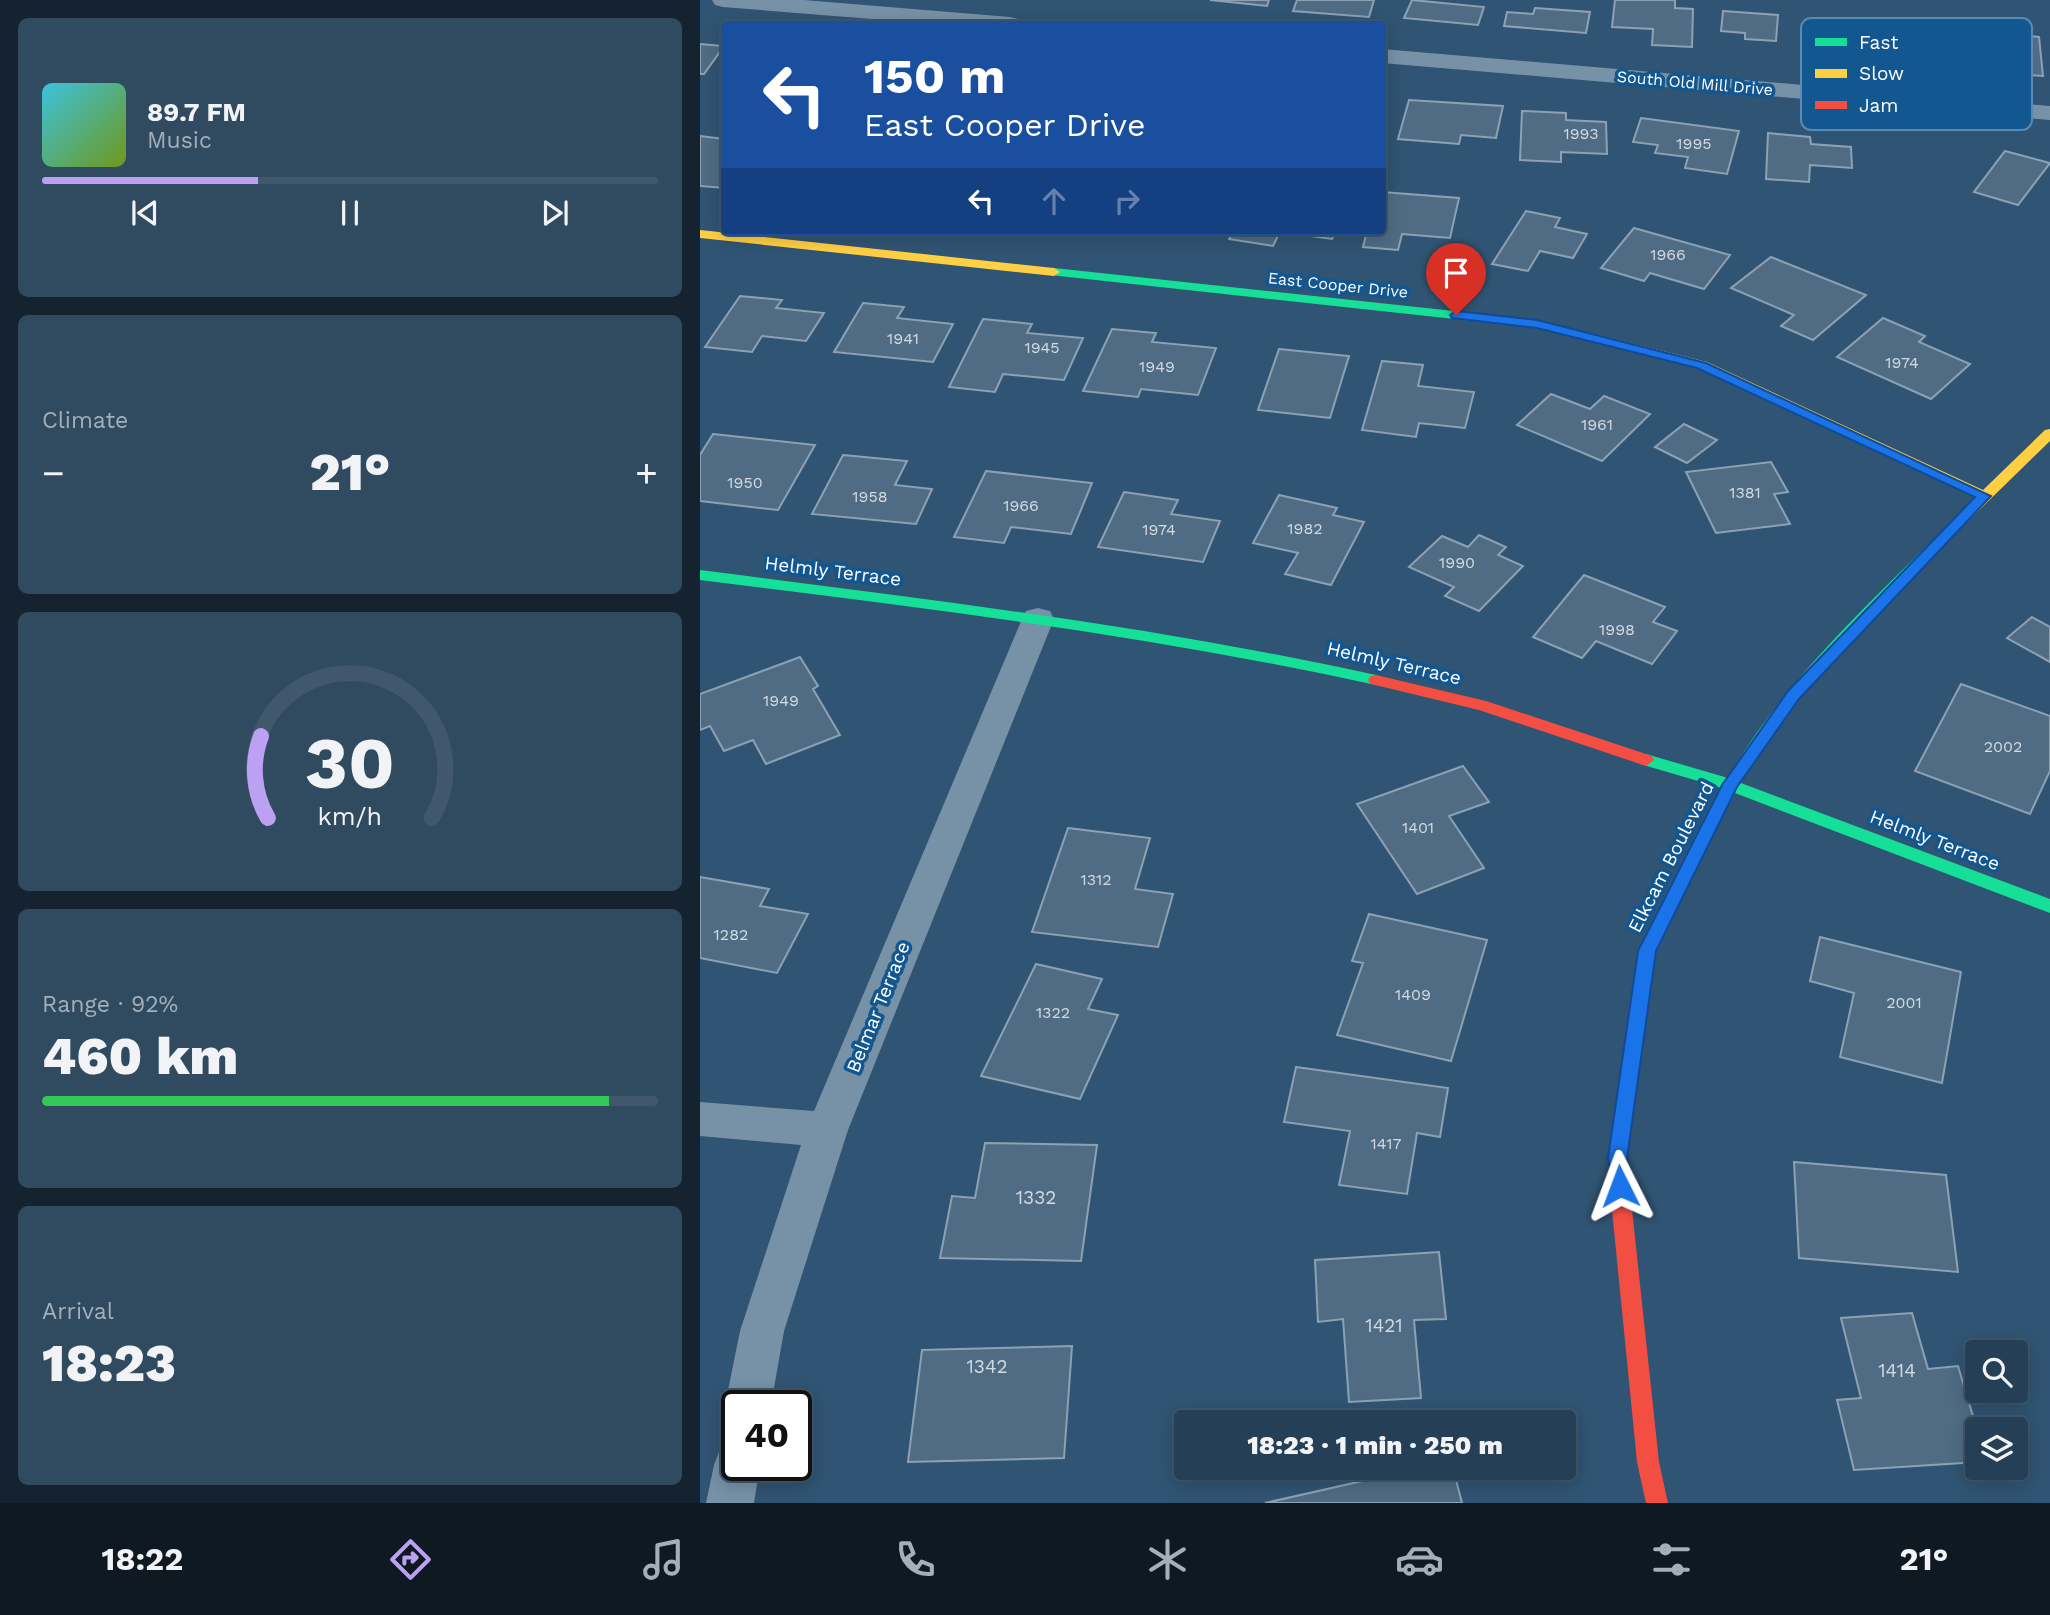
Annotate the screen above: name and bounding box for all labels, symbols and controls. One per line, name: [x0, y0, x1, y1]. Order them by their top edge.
legend: [1801, 18, 2032, 130]
text: Fast: [1859, 31, 1898, 54]
text: 150 m: [864, 47, 1005, 105]
icon: left: [749, 49, 840, 140]
text: Slow: [1859, 62, 1904, 85]
street label: South Old Mill Drive: [1616, 67, 1774, 99]
text: Jam: [1859, 94, 1898, 117]
text: 89.7 FM: [147, 97, 246, 127]
text: East Cooper Drive: [864, 106, 1145, 144]
house number: 1993: [1564, 124, 1599, 143]
text: Music: [147, 127, 212, 154]
house number: 1995: [1676, 134, 1712, 153]
icon: left: [962, 182, 1000, 220]
icon: ahead: [1035, 182, 1073, 220]
icon: right: [1108, 182, 1146, 220]
icon: previous: [126, 194, 164, 232]
icon: pause: [331, 194, 369, 232]
icon: next: [536, 194, 574, 232]
pin: [1426, 243, 1486, 315]
house number: 1966: [1650, 245, 1686, 264]
icon: arrive: [1437, 254, 1475, 292]
street label: East Cooper Drive: [1267, 268, 1409, 302]
house number: 1941: [887, 329, 919, 348]
house number: 1945: [1024, 338, 1060, 357]
house number: 1974: [1885, 353, 1919, 372]
house number: 1949: [1139, 357, 1175, 376]
text: Climate: [42, 407, 128, 434]
house number: 1961: [1581, 415, 1613, 434]
text: 21°: [310, 442, 390, 503]
text: −: [42, 451, 65, 495]
text: +: [635, 451, 658, 495]
house number: 1950: [727, 473, 763, 492]
house number: 1381: [1729, 483, 1761, 502]
house number: 1958: [852, 487, 888, 506]
house number: 1966: [1003, 496, 1039, 515]
house number: 1982: [1287, 519, 1323, 538]
house number: 1974: [1142, 520, 1176, 539]
street label: Helmly Terrace: [763, 551, 903, 591]
house number: 1990: [1439, 553, 1475, 572]
house number: 1998: [1599, 620, 1635, 639]
street label: Helmly Terrace: [1325, 636, 1463, 690]
house number: 1949: [763, 691, 799, 710]
text: 30: [305, 720, 395, 806]
house number: 2002: [1984, 737, 2022, 756]
street label: Elkcam Boulevard: [1623, 778, 1719, 936]
text: km/h: [318, 801, 382, 830]
street label: Helmly Terrace: [1867, 805, 2003, 875]
house number: 1401: [1402, 818, 1434, 837]
house number: 1312: [1080, 870, 1112, 889]
house number: 1282: [714, 925, 748, 944]
street label: Belmar Terrace: [841, 938, 915, 1076]
house number: 1409: [1395, 985, 1431, 1004]
text: Range · 92%: [42, 991, 178, 1018]
house number: 2001: [1886, 993, 1922, 1012]
house number: 1322: [1036, 1003, 1070, 1022]
text: 460 km: [42, 1026, 238, 1087]
house number: 1417: [1371, 1134, 1402, 1153]
position arrow: [1583, 1149, 1657, 1223]
house number: 1332: [1016, 1186, 1056, 1209]
text: Arrival: [42, 1298, 114, 1325]
house number: 1421: [1365, 1314, 1403, 1337]
text: 18:23: [42, 1333, 176, 1394]
map controls: [1965, 1340, 2028, 1480]
button: search: [1965, 1340, 2028, 1403]
house number: 1342: [966, 1355, 1008, 1378]
house number: 1414: [1878, 1359, 1916, 1382]
speed limit sign: 40: [721, 1390, 812, 1481]
button: layers: [1965, 1417, 2028, 1480]
text: 18:23 · 1 min · 250 m: [1247, 1430, 1503, 1460]
icon: directions: [386, 1535, 435, 1584]
icon: music: [639, 1535, 688, 1584]
icon: phone: [891, 1535, 940, 1584]
icon: climate: [1143, 1535, 1192, 1584]
icon: car: [1395, 1535, 1444, 1584]
icon: filters: [1647, 1535, 1696, 1584]
text: 18:22: [102, 1540, 183, 1578]
text: 21°: [1900, 1540, 1948, 1578]

